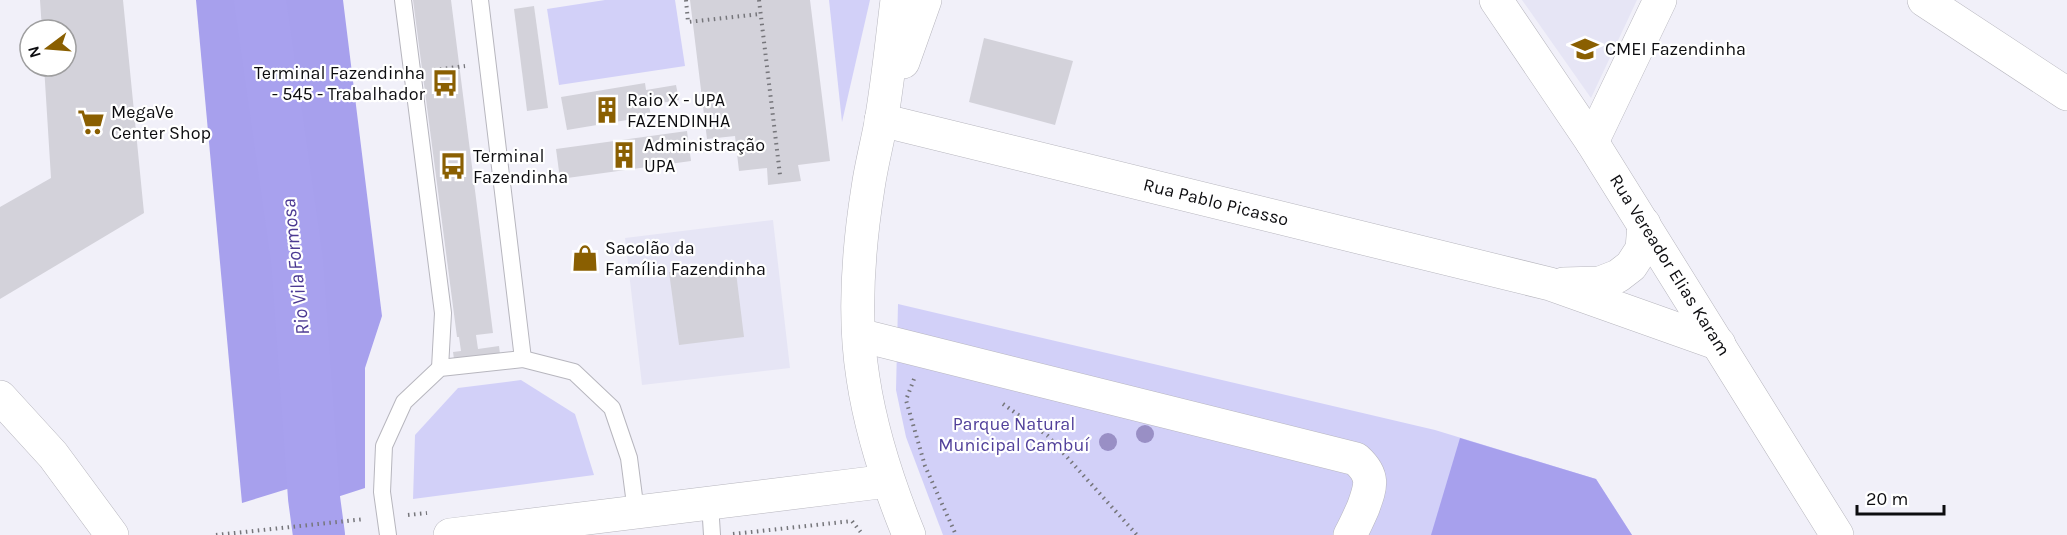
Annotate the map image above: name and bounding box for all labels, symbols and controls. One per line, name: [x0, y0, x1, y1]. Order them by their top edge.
north arrow: [18, 18, 78, 78]
school or university icon: CMEI Fazendinha: [1570, 34, 1600, 64]
place label: CMEI Fazendinha: [1605, 38, 1746, 60]
text: N: [23, 44, 45, 60]
place label: Terminal Fazendinha - 545 - Trabalhador: [254, 62, 425, 105]
bus stop icon: Terminal Fazendinha - 545 - Trabalhador: [430, 68, 460, 98]
place label: Raio X - UPA FAZENDINHA: [627, 89, 730, 132]
building icon: Raio X - UPA FAZENDINHA: [592, 95, 622, 125]
place label: MegaVe Center Shop: [111, 101, 211, 144]
supermarket icon: MegaVe Center Shop: [76, 107, 106, 137]
place label: Administração UPA: [644, 134, 765, 177]
building icon: Administração UPA: [609, 140, 639, 170]
place label: Terminal Fazendinha: [473, 145, 568, 188]
bus stop icon: Terminal Fazendinha: [438, 151, 468, 181]
street label: Rua Vereador Elias Karam: [1605, 170, 1735, 360]
street label: Rua Pablo Picasso: [1141, 173, 1291, 231]
water label: Rio Vila Formosa: [277, 197, 314, 336]
place label: Sacolão da Família Fazendinha: [605, 237, 766, 280]
shop icon: Sacolão da Família Fazendinha: [570, 243, 600, 273]
park label: Parque Natural Municipal Cambuí: [938, 413, 1090, 456]
scale bar: [1857, 478, 1944, 516]
text: 20 m: [1866, 488, 1908, 510]

